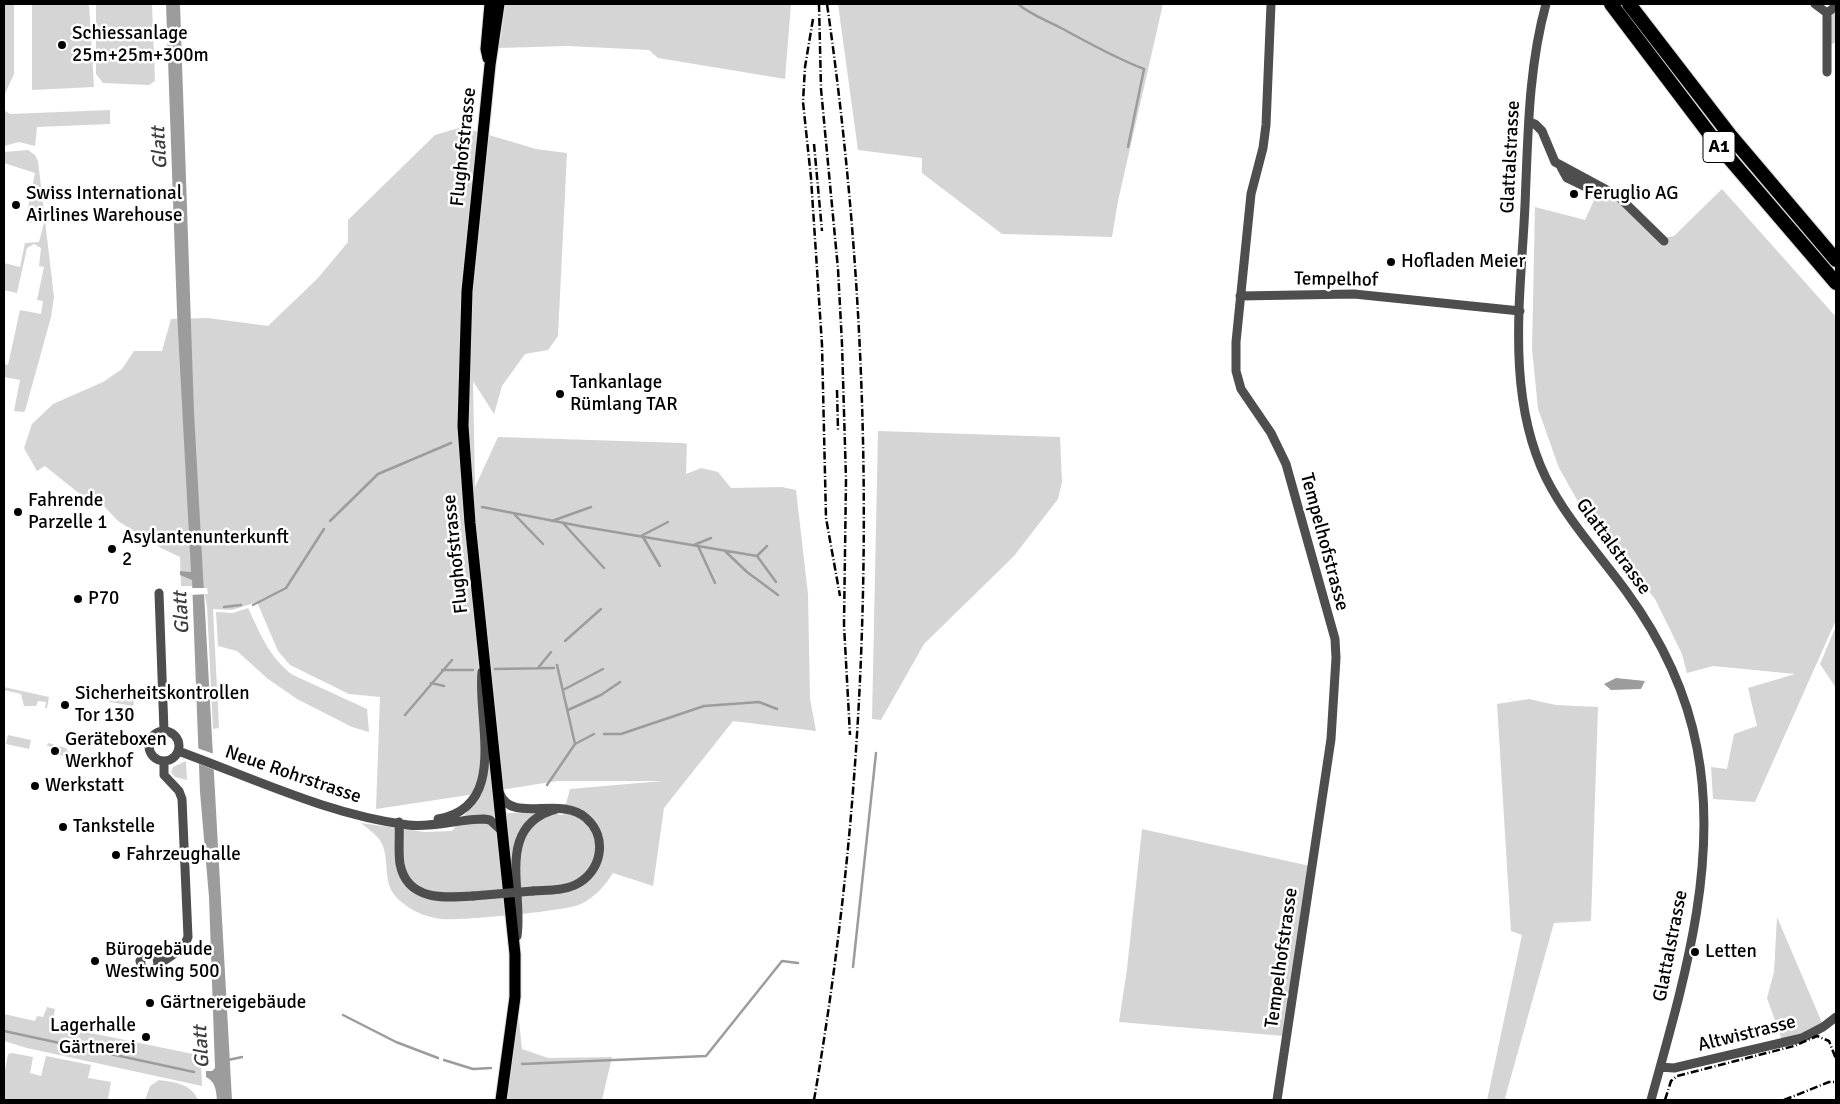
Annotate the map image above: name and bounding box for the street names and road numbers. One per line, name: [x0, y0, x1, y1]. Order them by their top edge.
street label: Flughofstrasse: [446, 86, 482, 208]
street label: Glattalstrasse: [1497, 100, 1525, 214]
road number: A1: [1703, 132, 1735, 162]
street label: Tempelhof: [1294, 268, 1378, 292]
street label: Tempelhofstrasse: [1295, 471, 1353, 613]
street label: Flughofstrasse: [438, 493, 474, 615]
street label: Glattalstrasse: [1570, 494, 1656, 600]
street label: Neue Rohrstrasse: [222, 741, 364, 809]
street label: Tempelhofstrasse: [1261, 886, 1303, 1030]
street label: Glattalstrasse: [1649, 888, 1693, 1004]
street label: Altwistrasse: [1696, 1011, 1798, 1057]

